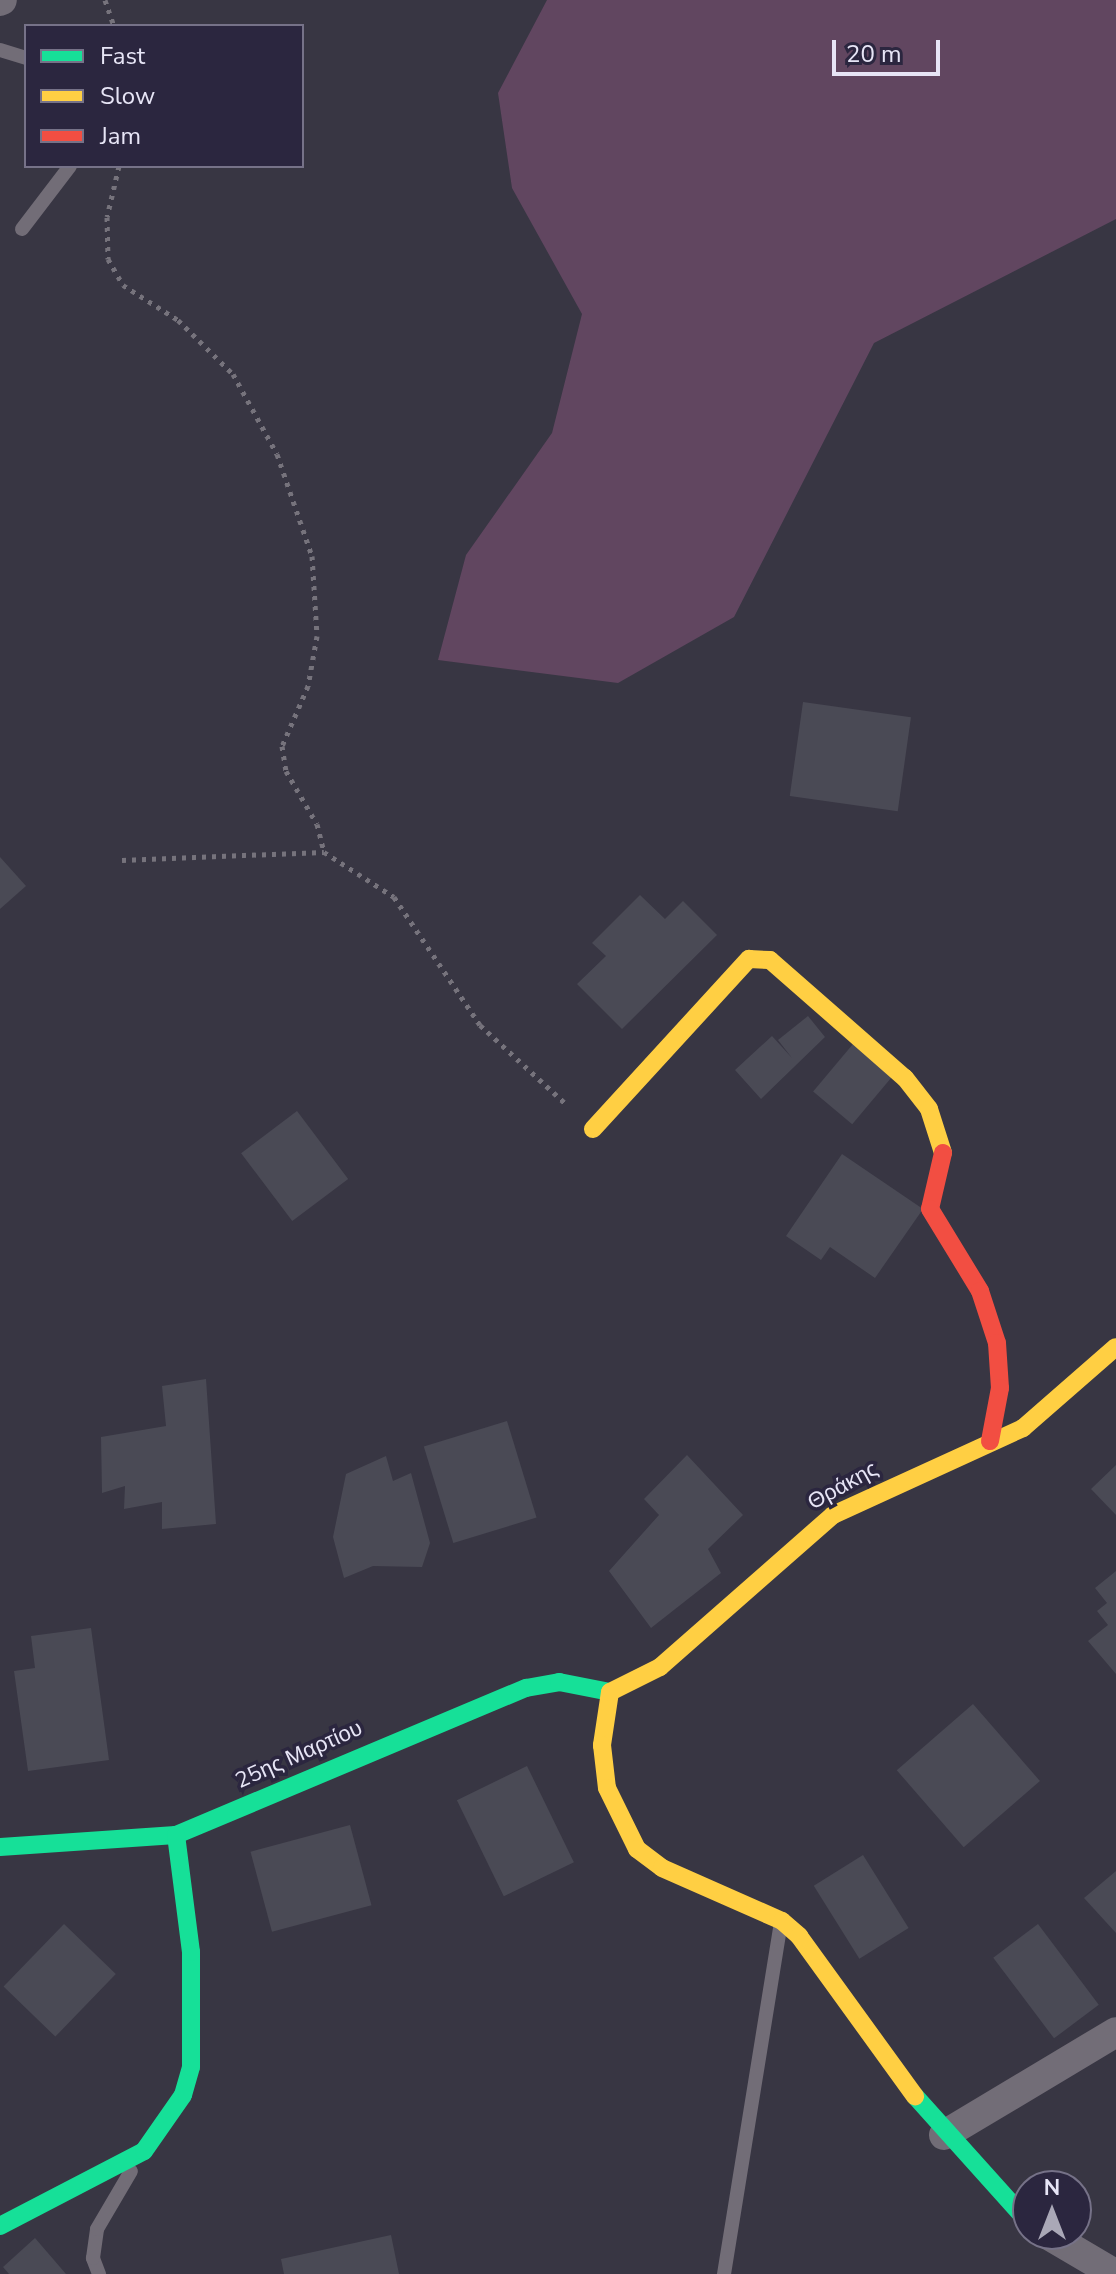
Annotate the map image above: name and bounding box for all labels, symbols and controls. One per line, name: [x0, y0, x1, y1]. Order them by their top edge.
legend: [24, 24, 304, 168]
scale bar: [836, 24, 944, 74]
text: 20 m: [846, 38, 902, 70]
text: Fast: [100, 40, 145, 72]
text: Slow: [100, 80, 155, 112]
text: Jam: [100, 120, 141, 152]
street label: Θράκης: [803, 1456, 883, 1516]
street label: 25ης Μαρτίου: [232, 1715, 366, 1795]
north arrow: [1012, 2170, 1092, 2250]
text: N: [1044, 2173, 1060, 2203]

